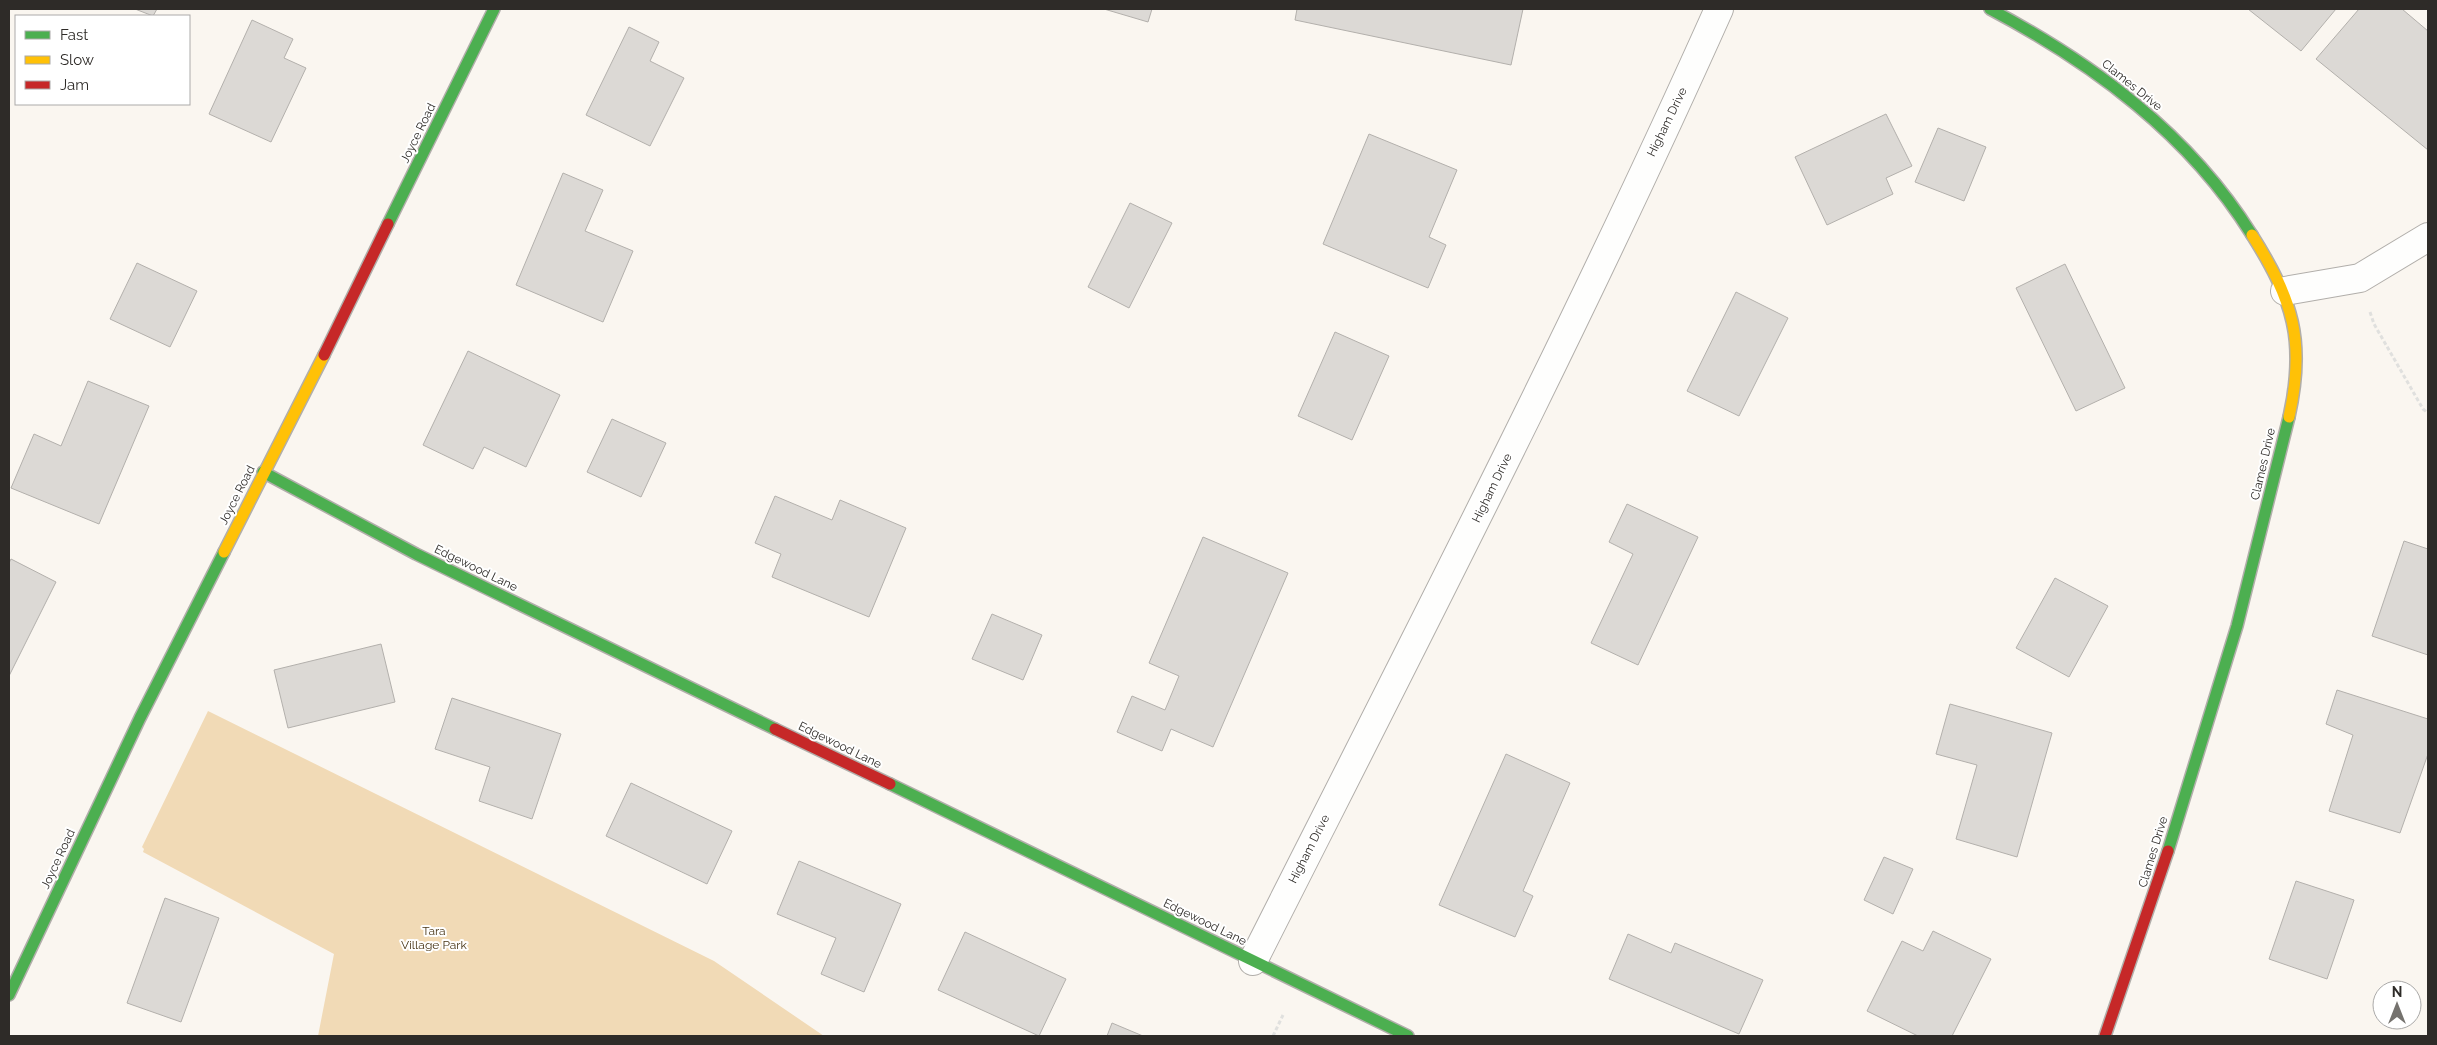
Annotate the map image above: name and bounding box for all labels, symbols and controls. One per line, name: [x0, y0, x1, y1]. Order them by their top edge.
legend: [15, 15, 190, 105]
text: Fast: [60, 26, 88, 44]
text: Slow: [60, 51, 94, 69]
street label: Clames Drive: [2099, 56, 2165, 114]
text: Jam: [60, 76, 89, 94]
street label: Higham Drive: [1644, 85, 1690, 159]
street label: Joyce Road: [398, 101, 438, 165]
street label: Clames Drive: [2248, 427, 2278, 501]
street label: Higham Drive: [1469, 451, 1515, 525]
street label: Joyce Road: [216, 463, 258, 527]
street label: Edgewood Lane: [432, 542, 520, 594]
street label: Edgewood Lane: [796, 719, 884, 771]
street label: Higham Drive: [1286, 812, 1332, 886]
street label: Clames Drive: [2136, 815, 2170, 889]
street label: Joyce Road: [38, 827, 78, 891]
street label: Edgewood Lane: [1161, 896, 1249, 948]
park label: Tara Village Park: [401, 924, 468, 952]
north arrow: [2372, 980, 2422, 1030]
text: N: [2392, 984, 2402, 1000]

